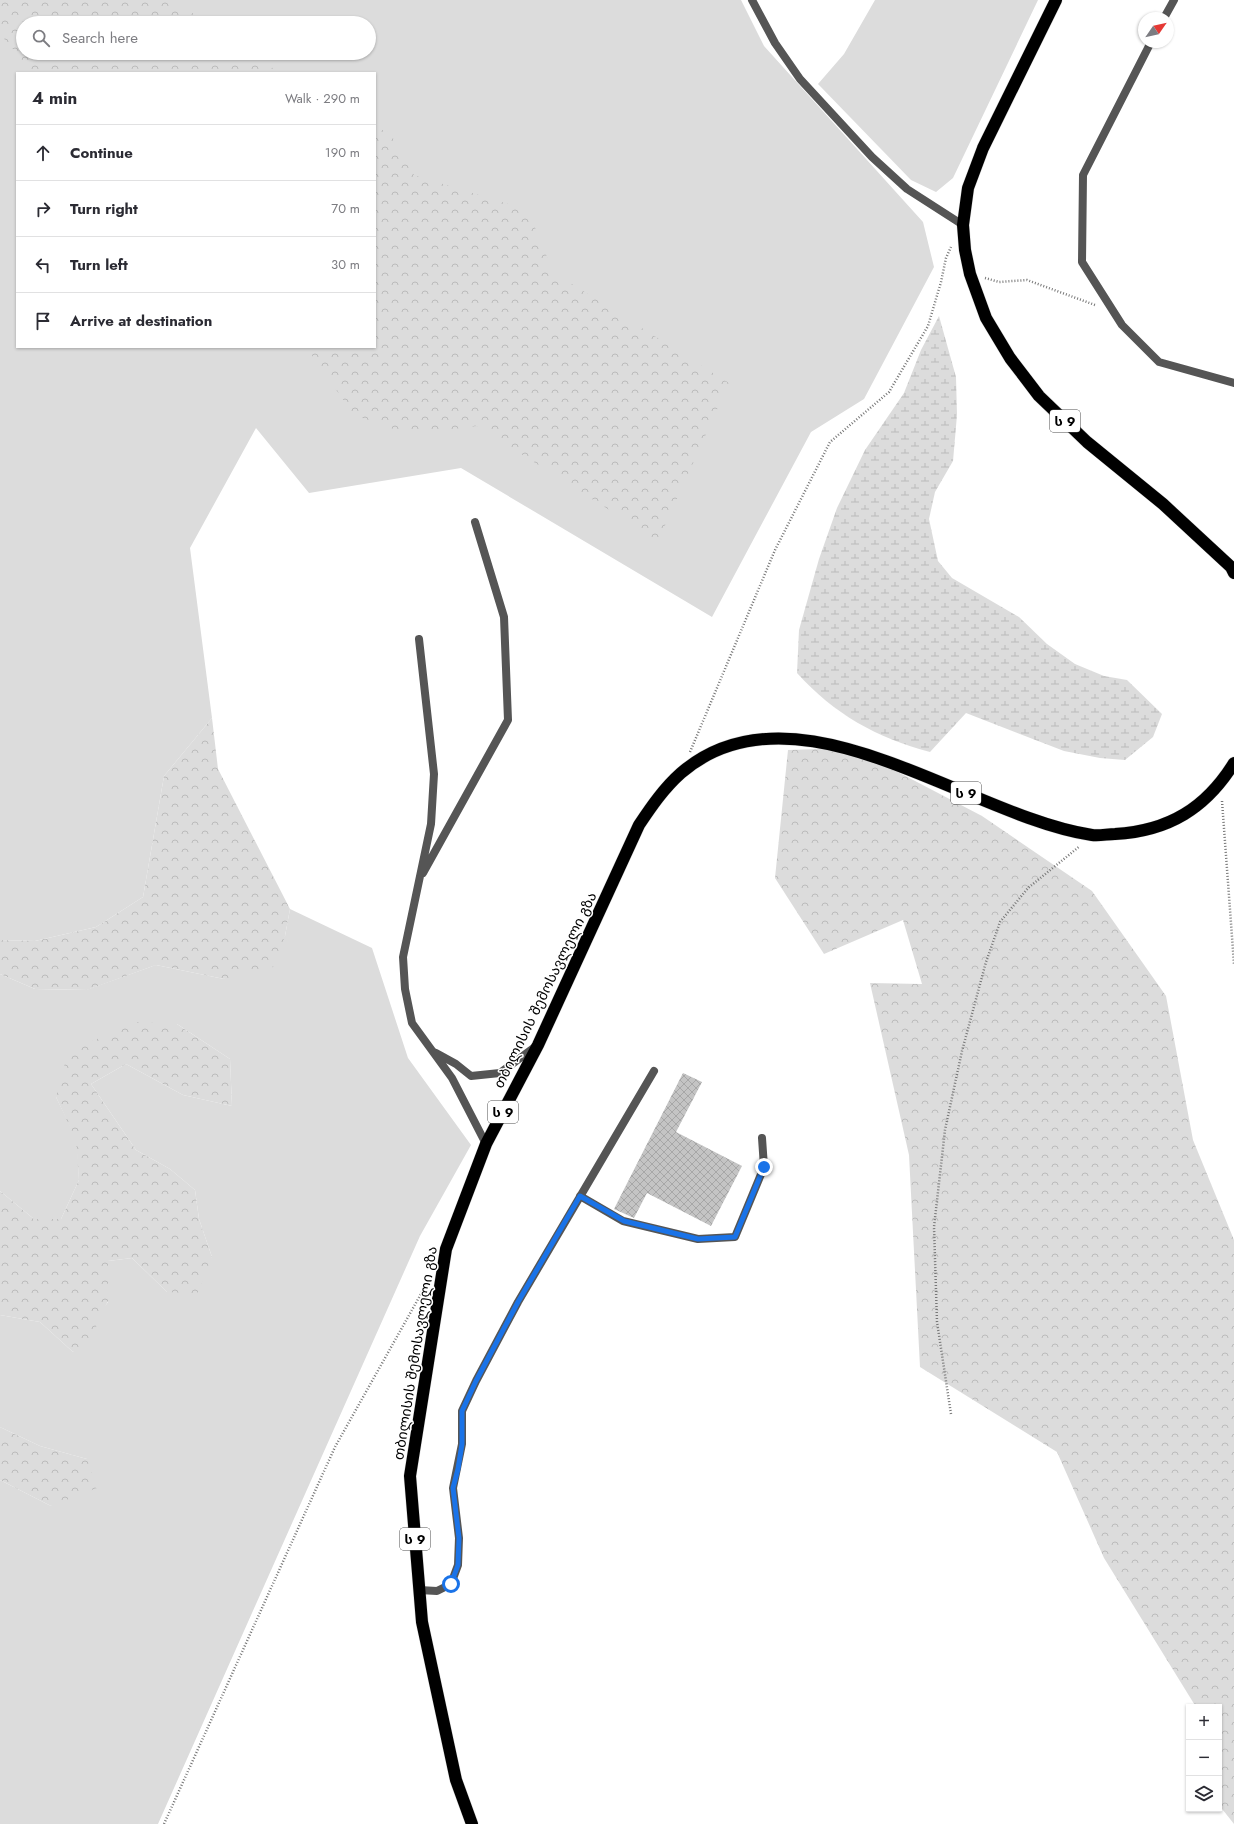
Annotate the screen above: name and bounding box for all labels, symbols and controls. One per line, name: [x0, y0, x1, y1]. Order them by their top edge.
north arrow: [1138, 12, 1174, 48]
search box: [16, 16, 376, 60]
icon: search: [30, 27, 52, 49]
text: Search here: [62, 27, 138, 49]
text: 4 min: [32, 86, 77, 110]
text: Walk · 290 m: [285, 89, 360, 108]
icon: ahead: [32, 142, 54, 164]
text: Continue: [70, 142, 133, 164]
text: 190 m: [325, 143, 360, 162]
icon: right: [32, 198, 54, 220]
text: Turn right: [70, 198, 138, 220]
text: 70 m: [331, 199, 360, 218]
icon: left: [32, 254, 54, 276]
text: Turn left: [70, 254, 128, 276]
text: 30 m: [331, 255, 360, 274]
icon: arrive: [32, 310, 54, 332]
text: Arrive at destination: [70, 310, 212, 332]
road number: ს 9: [1050, 410, 1080, 432]
road number: ს 9: [951, 782, 981, 804]
street label: თბილისის შემოსავლელი გზა: [489, 888, 601, 1092]
road number: ს 9: [488, 1101, 518, 1123]
route end: [755, 1158, 773, 1176]
street label: თბილისის შემოსავლელი გზა: [388, 1245, 442, 1461]
road number: ს 9: [400, 1528, 430, 1550]
route start: [442, 1575, 460, 1593]
map controls: [1186, 1704, 1222, 1812]
button: +: [1186, 1704, 1222, 1740]
button: −: [1186, 1740, 1222, 1776]
button: layers: [1186, 1776, 1222, 1812]

